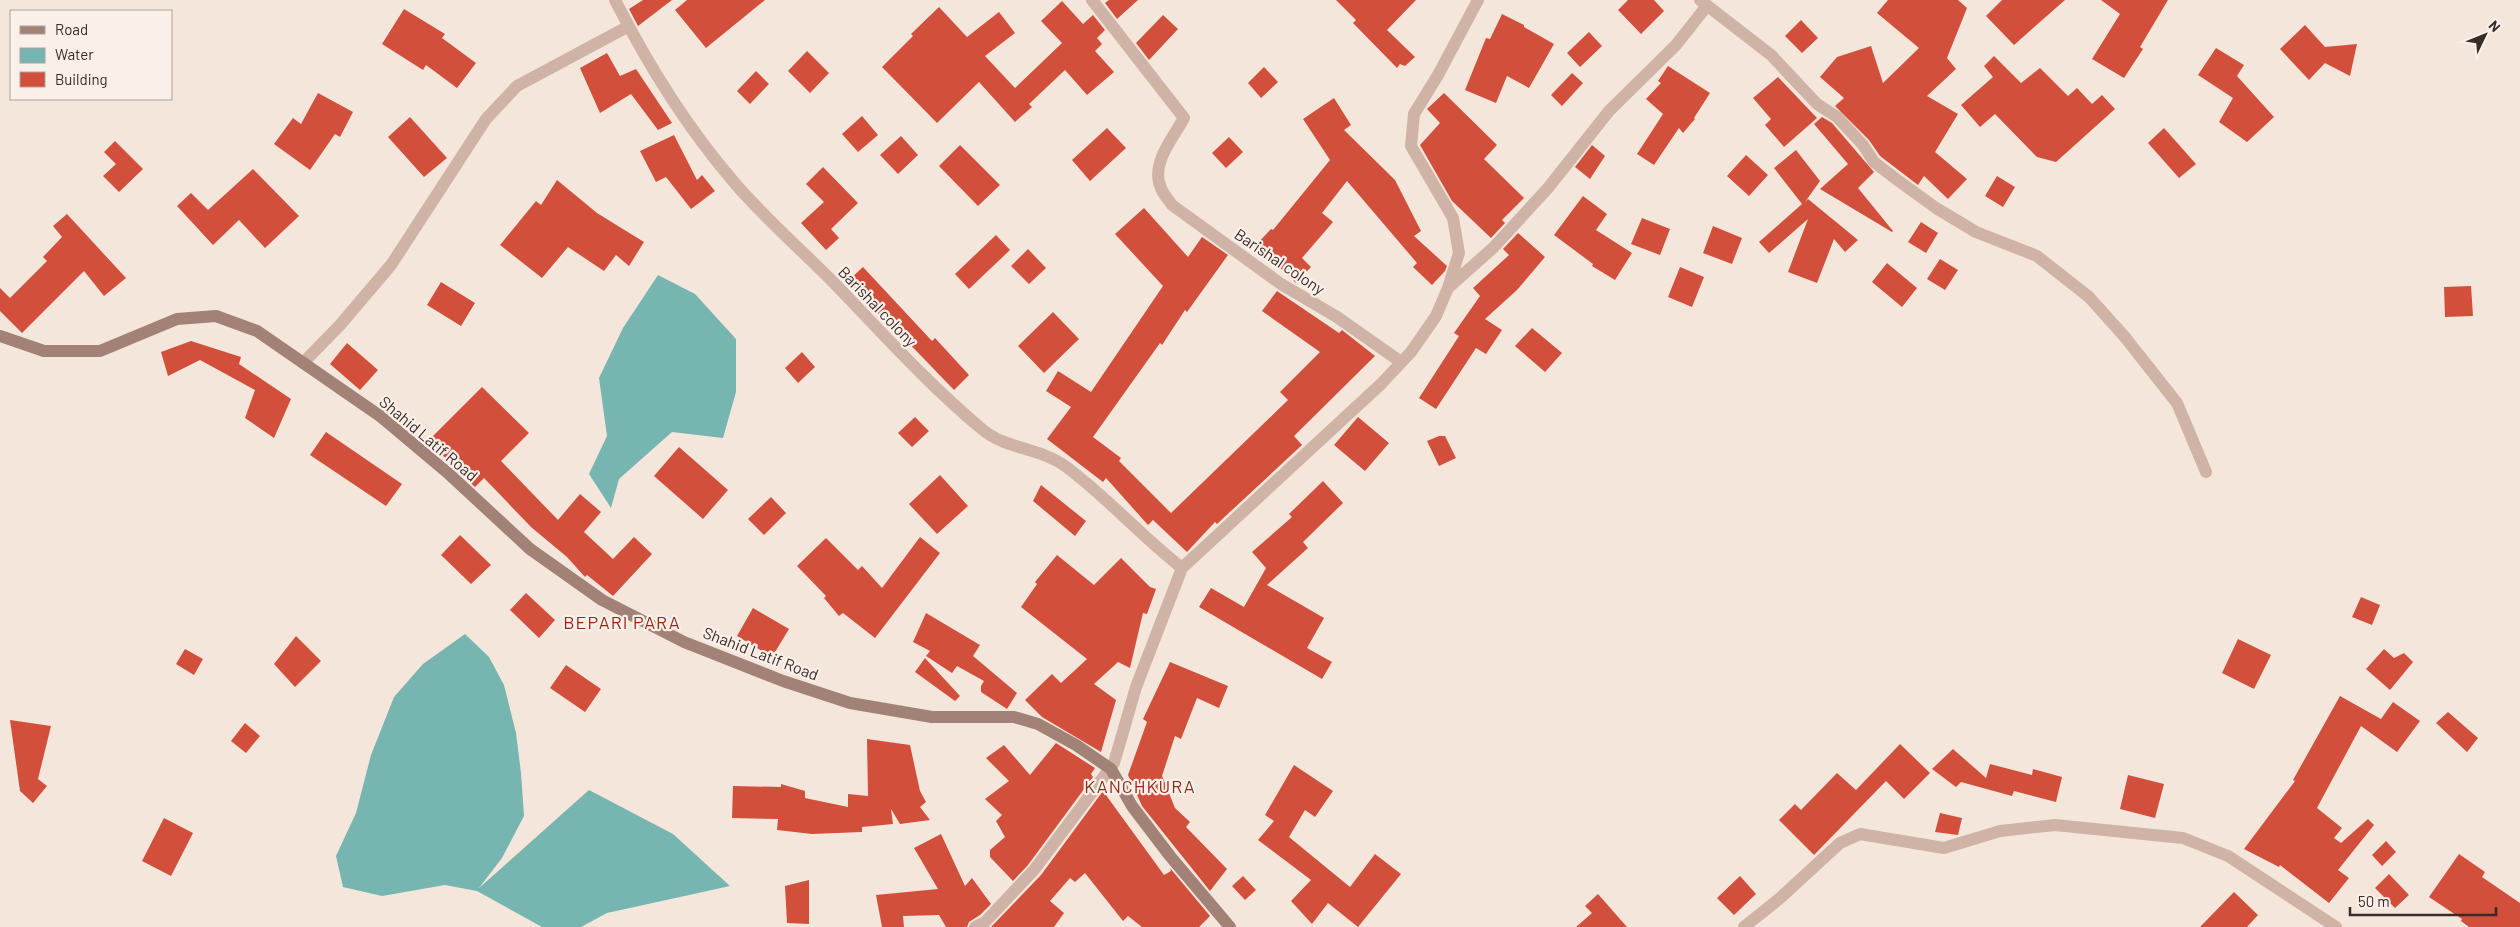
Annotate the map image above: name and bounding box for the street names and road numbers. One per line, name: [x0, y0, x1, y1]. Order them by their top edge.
street label: Barishal colony: [1231, 224, 1329, 298]
street label: Barishal colony: [835, 262, 922, 351]
street label: Shahid Latif Road: [376, 391, 482, 485]
street label: Shahid Latif Road: [701, 622, 821, 684]

